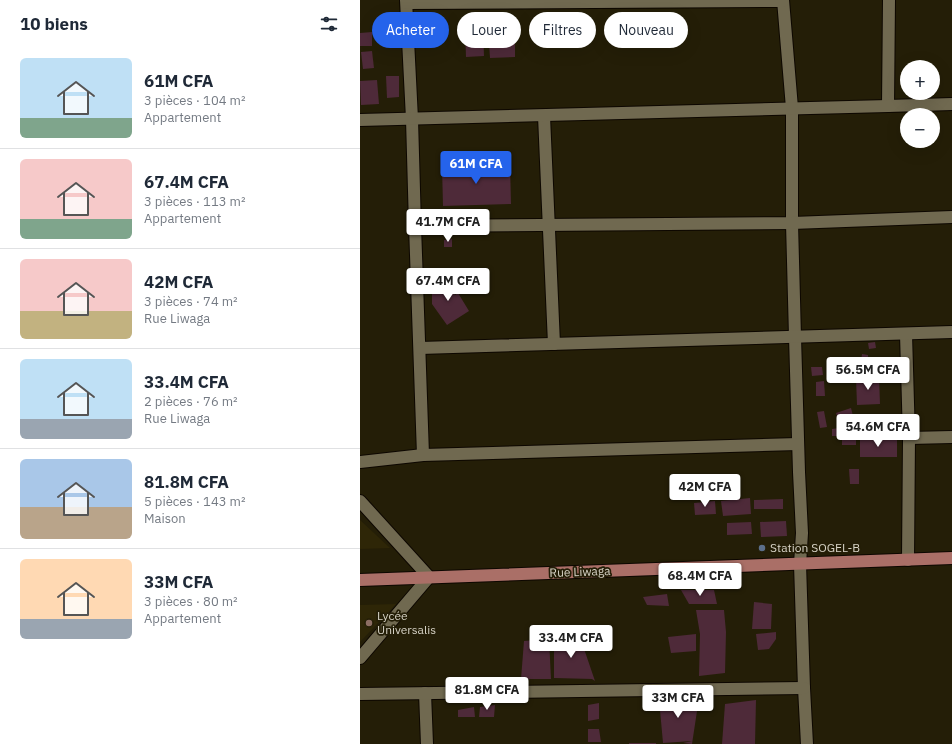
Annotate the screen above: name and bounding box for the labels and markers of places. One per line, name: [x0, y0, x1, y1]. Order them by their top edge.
pin: 61M CFA: [439, 151, 513, 185]
pin: 41.7M CFA: [402, 209, 494, 243]
pin: 67.4M CFA: [402, 268, 494, 302]
pin: 56.5M CFA: [822, 357, 914, 391]
pin: 54.6M CFA: [832, 414, 924, 448]
pin: 42M CFA: [668, 474, 742, 508]
place label: Station SOGEL-B: [770, 540, 860, 555]
marker: Station SOGEL-B: [757, 543, 767, 553]
pin: 68.4M CFA: [654, 563, 746, 597]
place label: Lycée Universalis: [377, 608, 436, 637]
marker: Lycée Universalis: [364, 618, 374, 628]
pin: 33.4M CFA: [525, 625, 617, 659]
pin: 81.8M CFA: [441, 677, 533, 711]
pin: 33M CFA: [641, 685, 715, 719]

